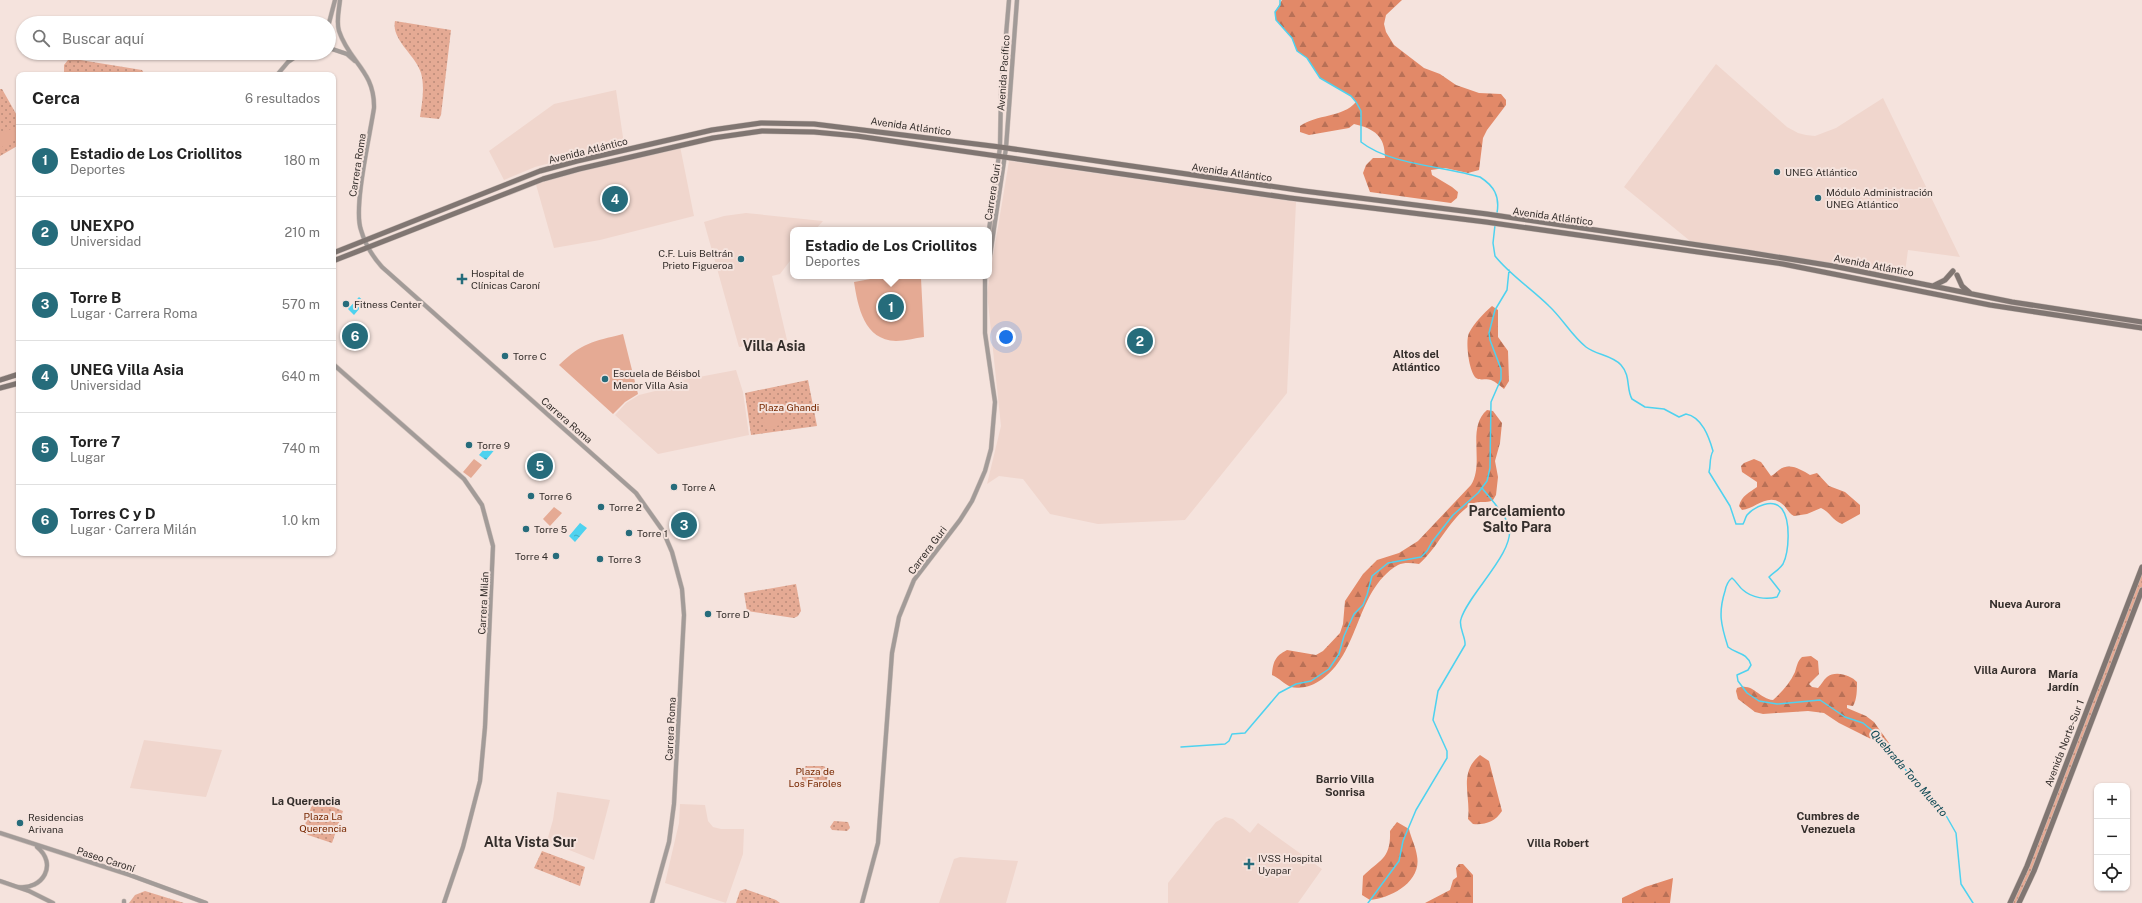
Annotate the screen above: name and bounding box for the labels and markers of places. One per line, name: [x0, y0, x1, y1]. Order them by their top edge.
place label: UNEG Atlántico: [1785, 166, 1858, 178]
marker: UNEG Atlántico: [1772, 167, 1782, 177]
pin: 4: [602, 184, 628, 214]
place label: Módulo Administración UNEG Atlántico: [1826, 186, 1933, 210]
marker: Módulo Administración UNEG Atlántico: [1813, 193, 1823, 203]
place label: C.F. Luis Beltrán Prieto Figueroa: [658, 247, 733, 271]
marker: C.F. Luis Beltrán Prieto Figueroa: [736, 254, 746, 264]
place label: Hospital de Clínicas Caroní: [471, 267, 541, 291]
marker: Hospital de Clínicas Caroní: [456, 273, 468, 285]
pin: 1: [878, 292, 904, 322]
place label: Fitness Center: [354, 298, 422, 310]
marker: Fitness Center: [341, 299, 351, 309]
pin: 6: [342, 321, 368, 351]
pin: 2: [1127, 326, 1153, 356]
place label: Torre C: [513, 350, 547, 362]
marker: Torre C: [500, 351, 510, 361]
place label: Escuela de Béisbol Menor Villa Asia: [613, 367, 700, 391]
marker: Escuela de Béisbol Menor Villa Asia: [600, 374, 610, 384]
place label: Torre 9: [477, 439, 510, 451]
marker: Torre 9: [464, 440, 474, 450]
pin: 5: [527, 451, 553, 481]
place label: Torre A: [682, 481, 716, 493]
marker: Torre A: [669, 482, 679, 492]
place label: Torre 6: [539, 490, 572, 502]
marker: Torre 6: [526, 491, 536, 501]
place label: Torre 2: [609, 501, 642, 513]
marker: Torre 2: [596, 502, 606, 512]
pin: 3: [671, 510, 697, 540]
place label: Torre 5: [534, 523, 567, 535]
marker: Torre 5: [521, 524, 531, 534]
place label: Torre 1: [637, 527, 668, 539]
marker: Torre 1: [624, 528, 634, 538]
place label: Torre 4: [515, 550, 548, 562]
marker: Torre 4: [551, 551, 561, 561]
place label: Torre 3: [608, 553, 641, 565]
marker: Torre 3: [595, 554, 605, 564]
place label: Torre D: [716, 608, 750, 620]
marker: Torre D: [703, 609, 713, 619]
place label: Residencias Arivana: [28, 811, 84, 835]
marker: Residencias Arivana: [15, 818, 25, 828]
place label: IVSS Hospital Uyapar: [1258, 852, 1322, 876]
marker: IVSS Hospital Uyapar: [1243, 858, 1255, 870]

